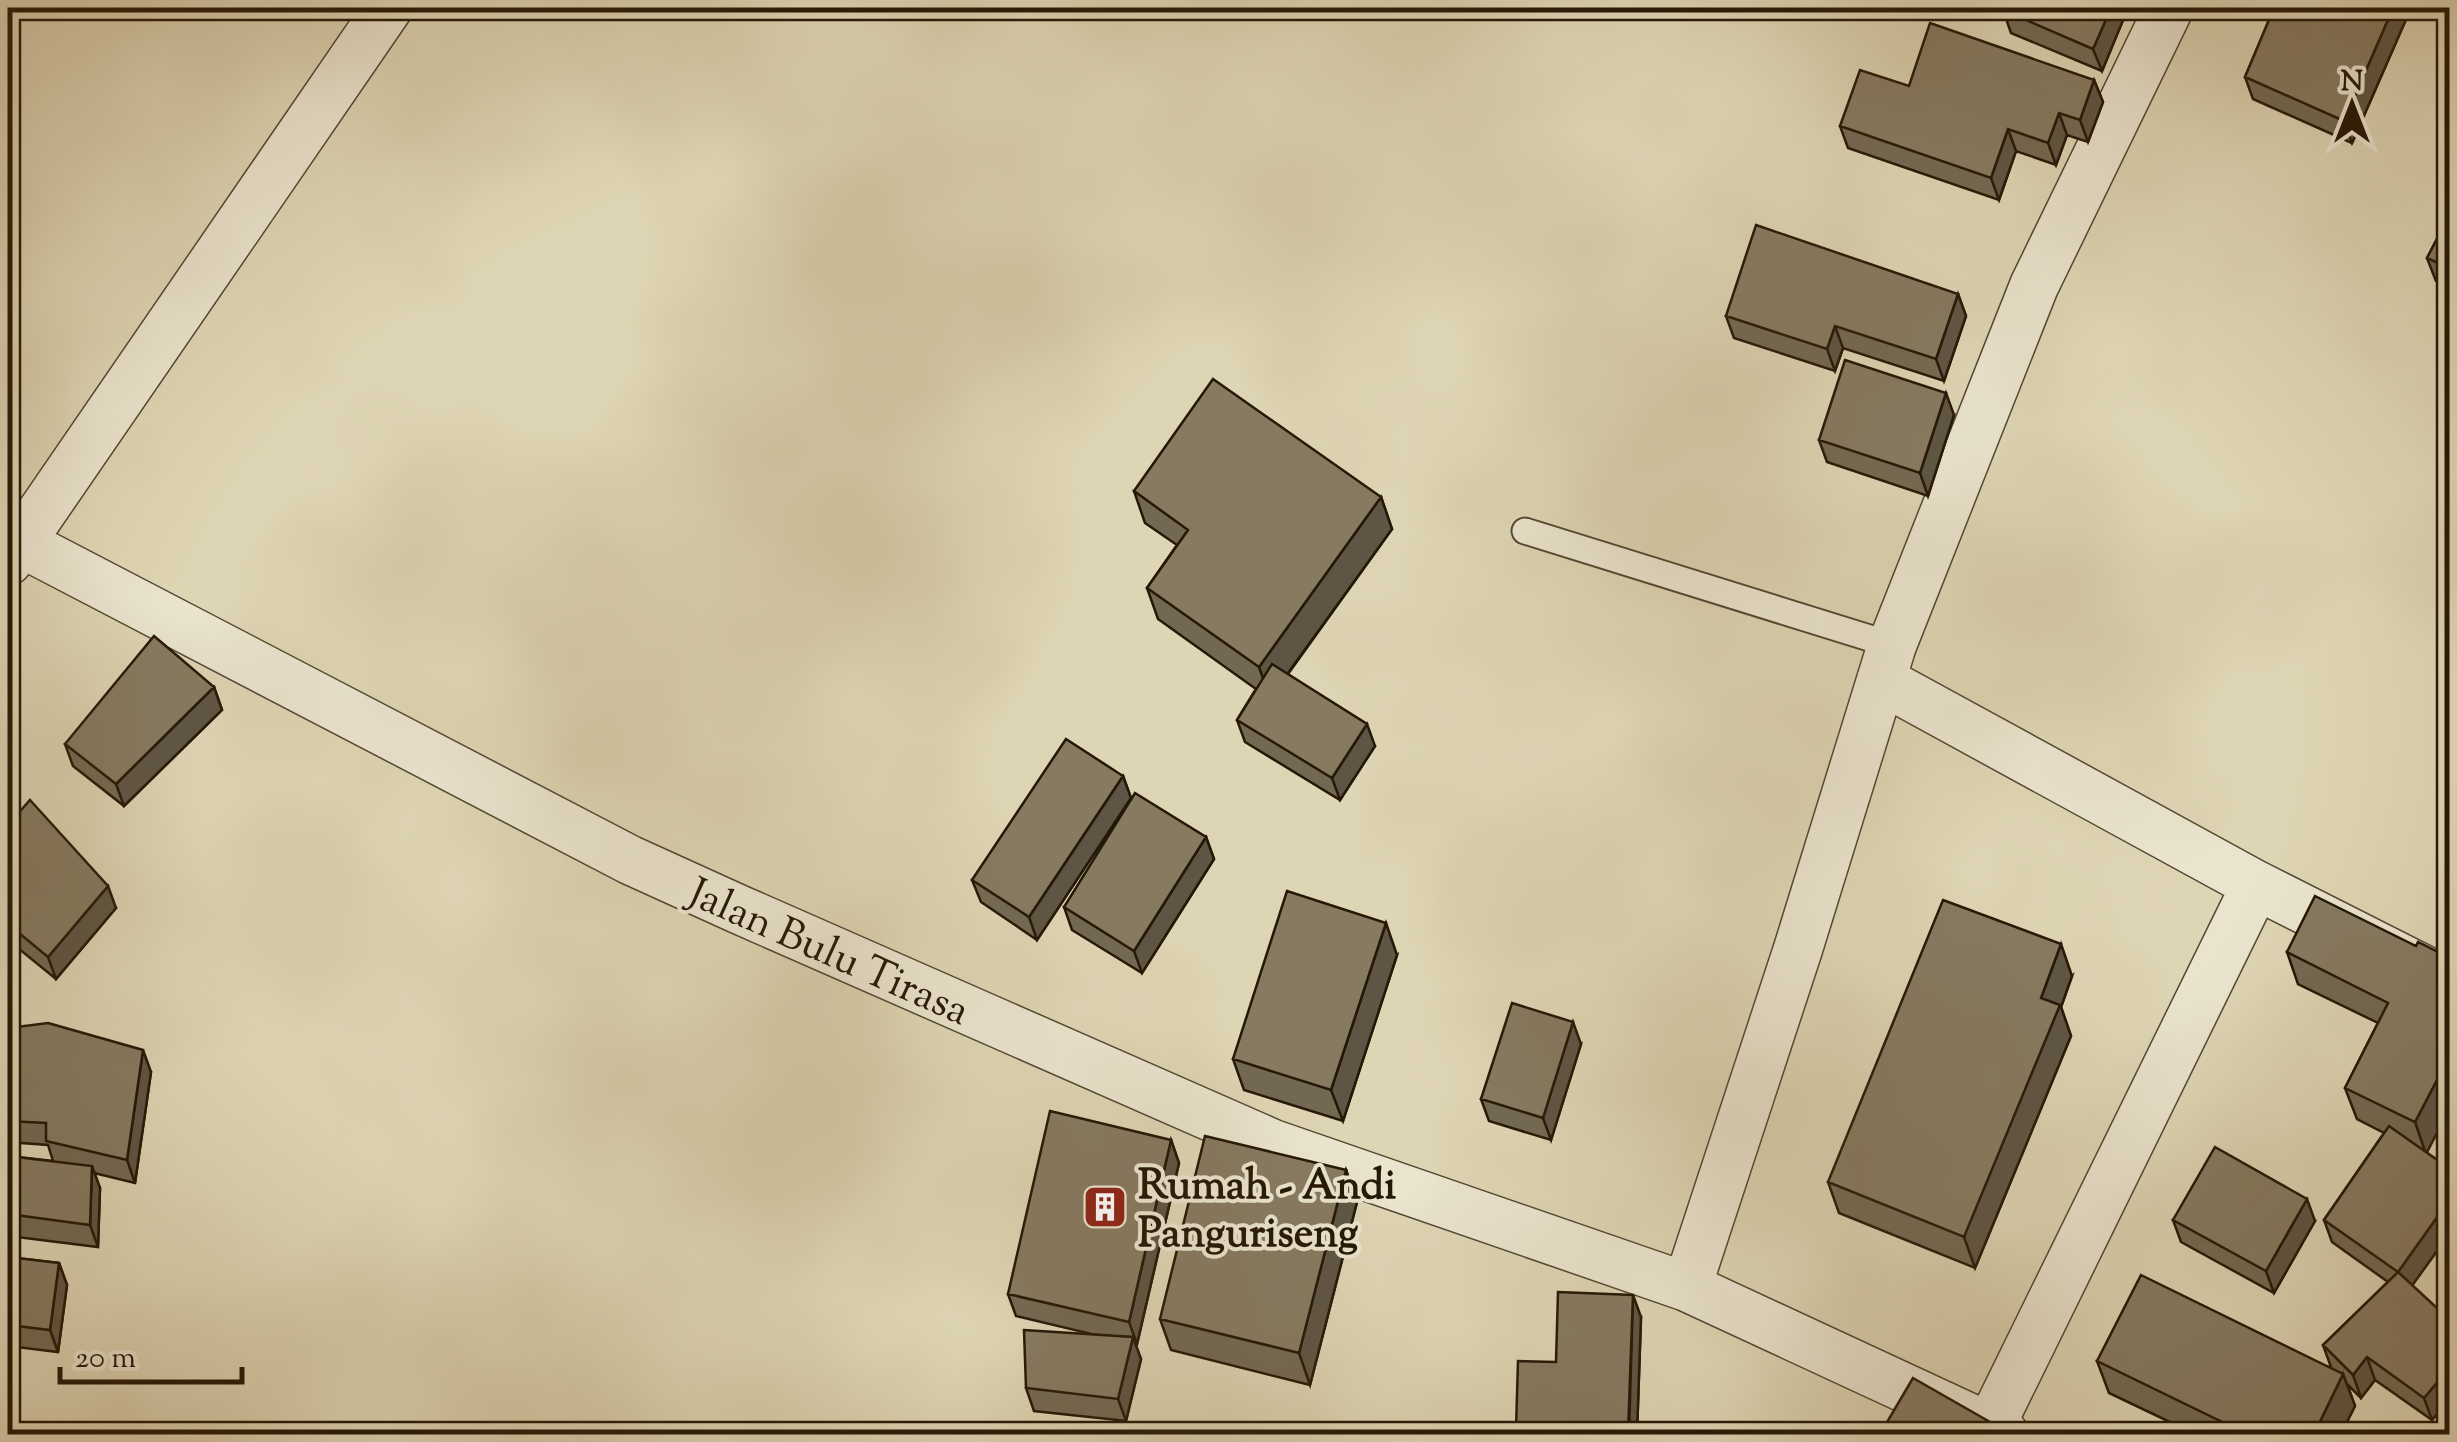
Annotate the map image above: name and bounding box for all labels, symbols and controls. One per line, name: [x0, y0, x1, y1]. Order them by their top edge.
north arrow: [2302, 55, 2402, 155]
text: N: [2341, 63, 2363, 103]
street label: Jalan Bulu Tirasa: [676, 865, 978, 1043]
place label: Rumah - Andi Panguriseng: [1138, 1158, 1396, 1266]
building icon: Rumah - Andi Panguriseng: [1082, 1184, 1128, 1230]
scale bar: [60, 1322, 242, 1384]
text: 20 m: [75, 1338, 136, 1381]

